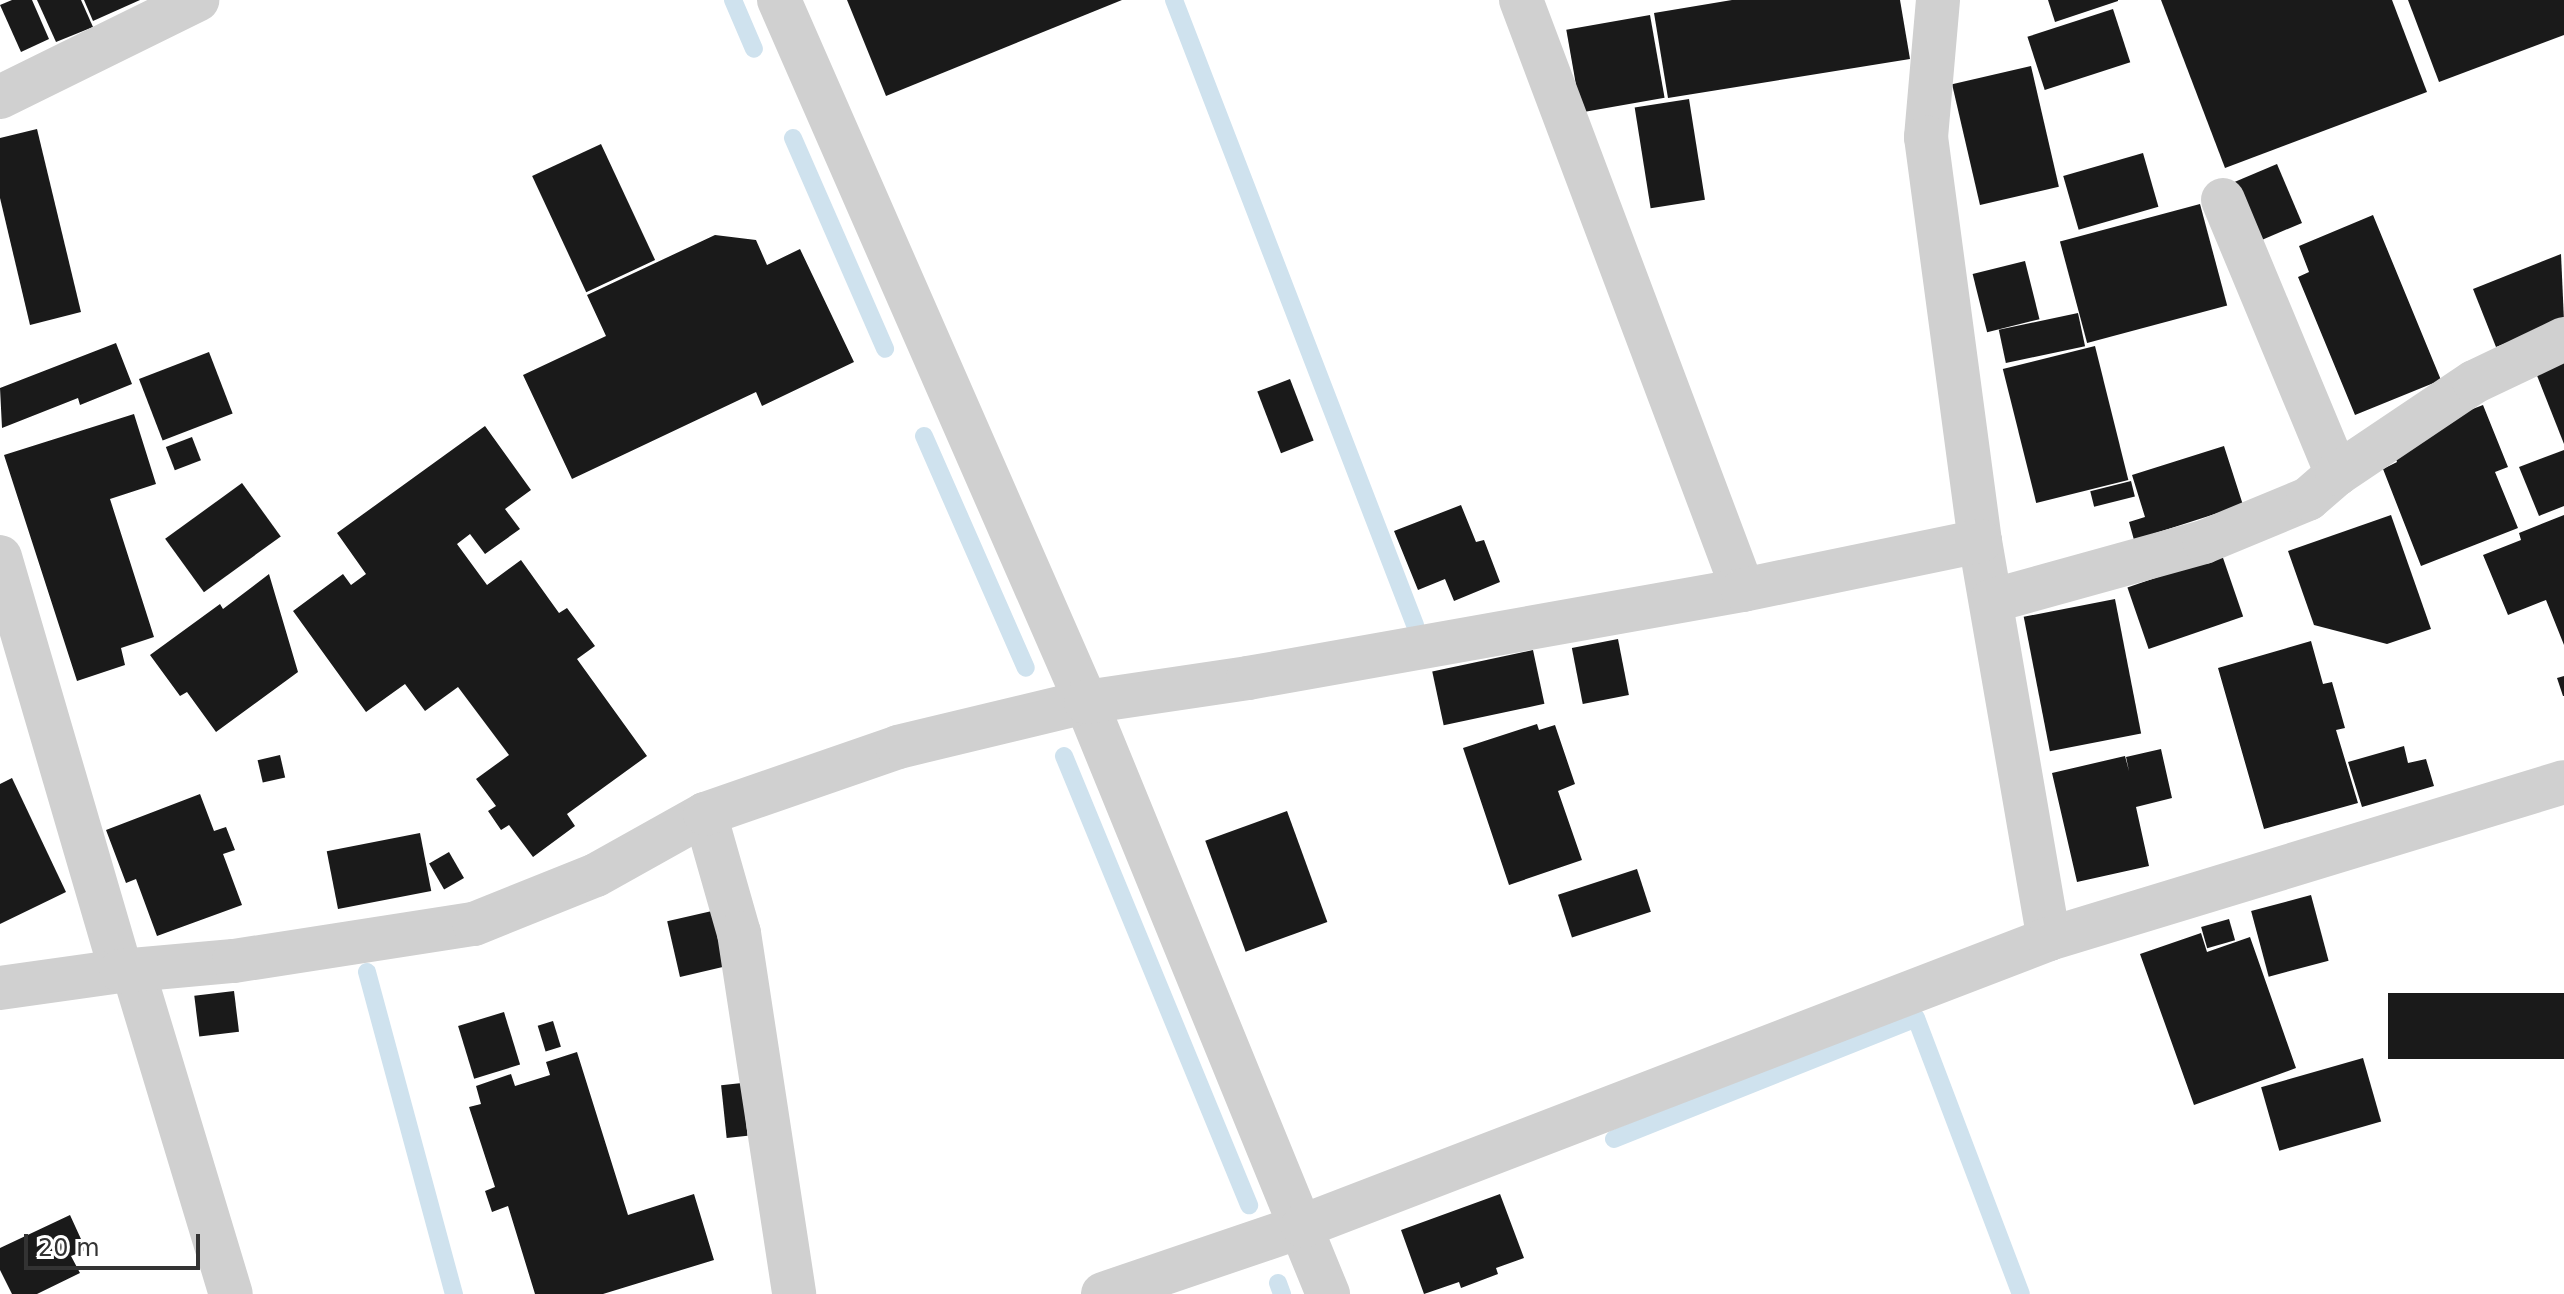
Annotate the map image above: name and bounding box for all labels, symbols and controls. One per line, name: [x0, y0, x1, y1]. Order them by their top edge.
scale bar: [28, 1218, 204, 1268]
text: 20 m: [38, 1234, 100, 1262]

